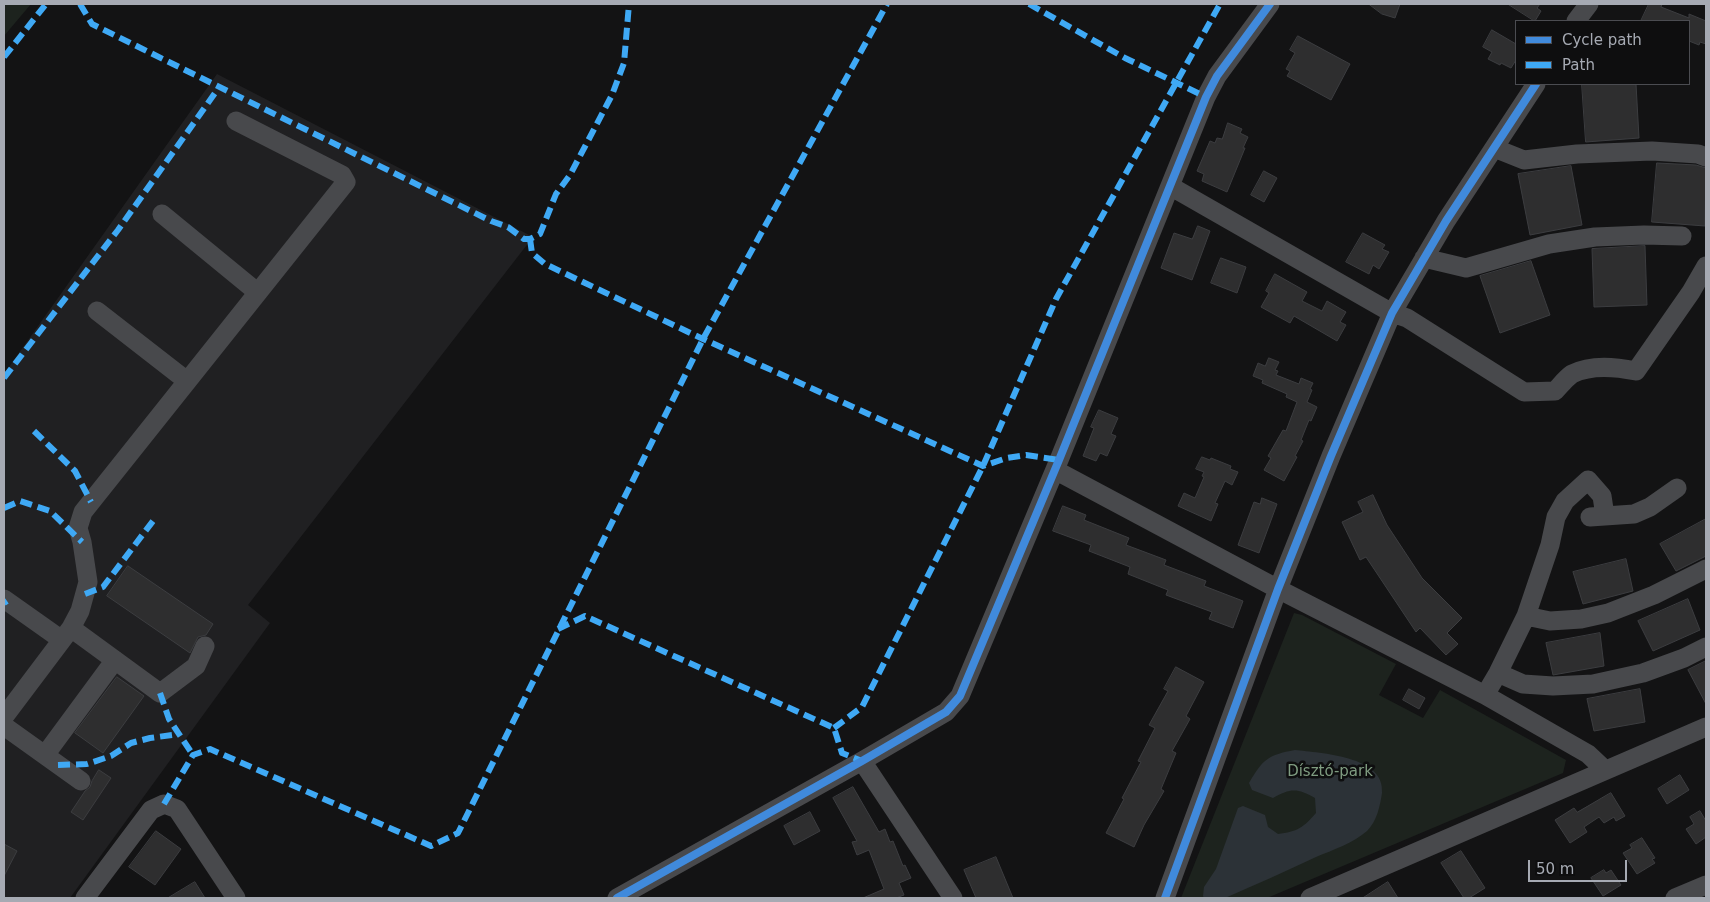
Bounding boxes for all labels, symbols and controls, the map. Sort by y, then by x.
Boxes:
legend [1515,20,1690,85]
text: Cycle path [1562,31,1642,49]
text: Path [1562,56,1595,74]
park label: Dísztó-park [1287,763,1373,781]
scale bar [1530,850,1629,882]
text: 50 m [1536,860,1574,878]

